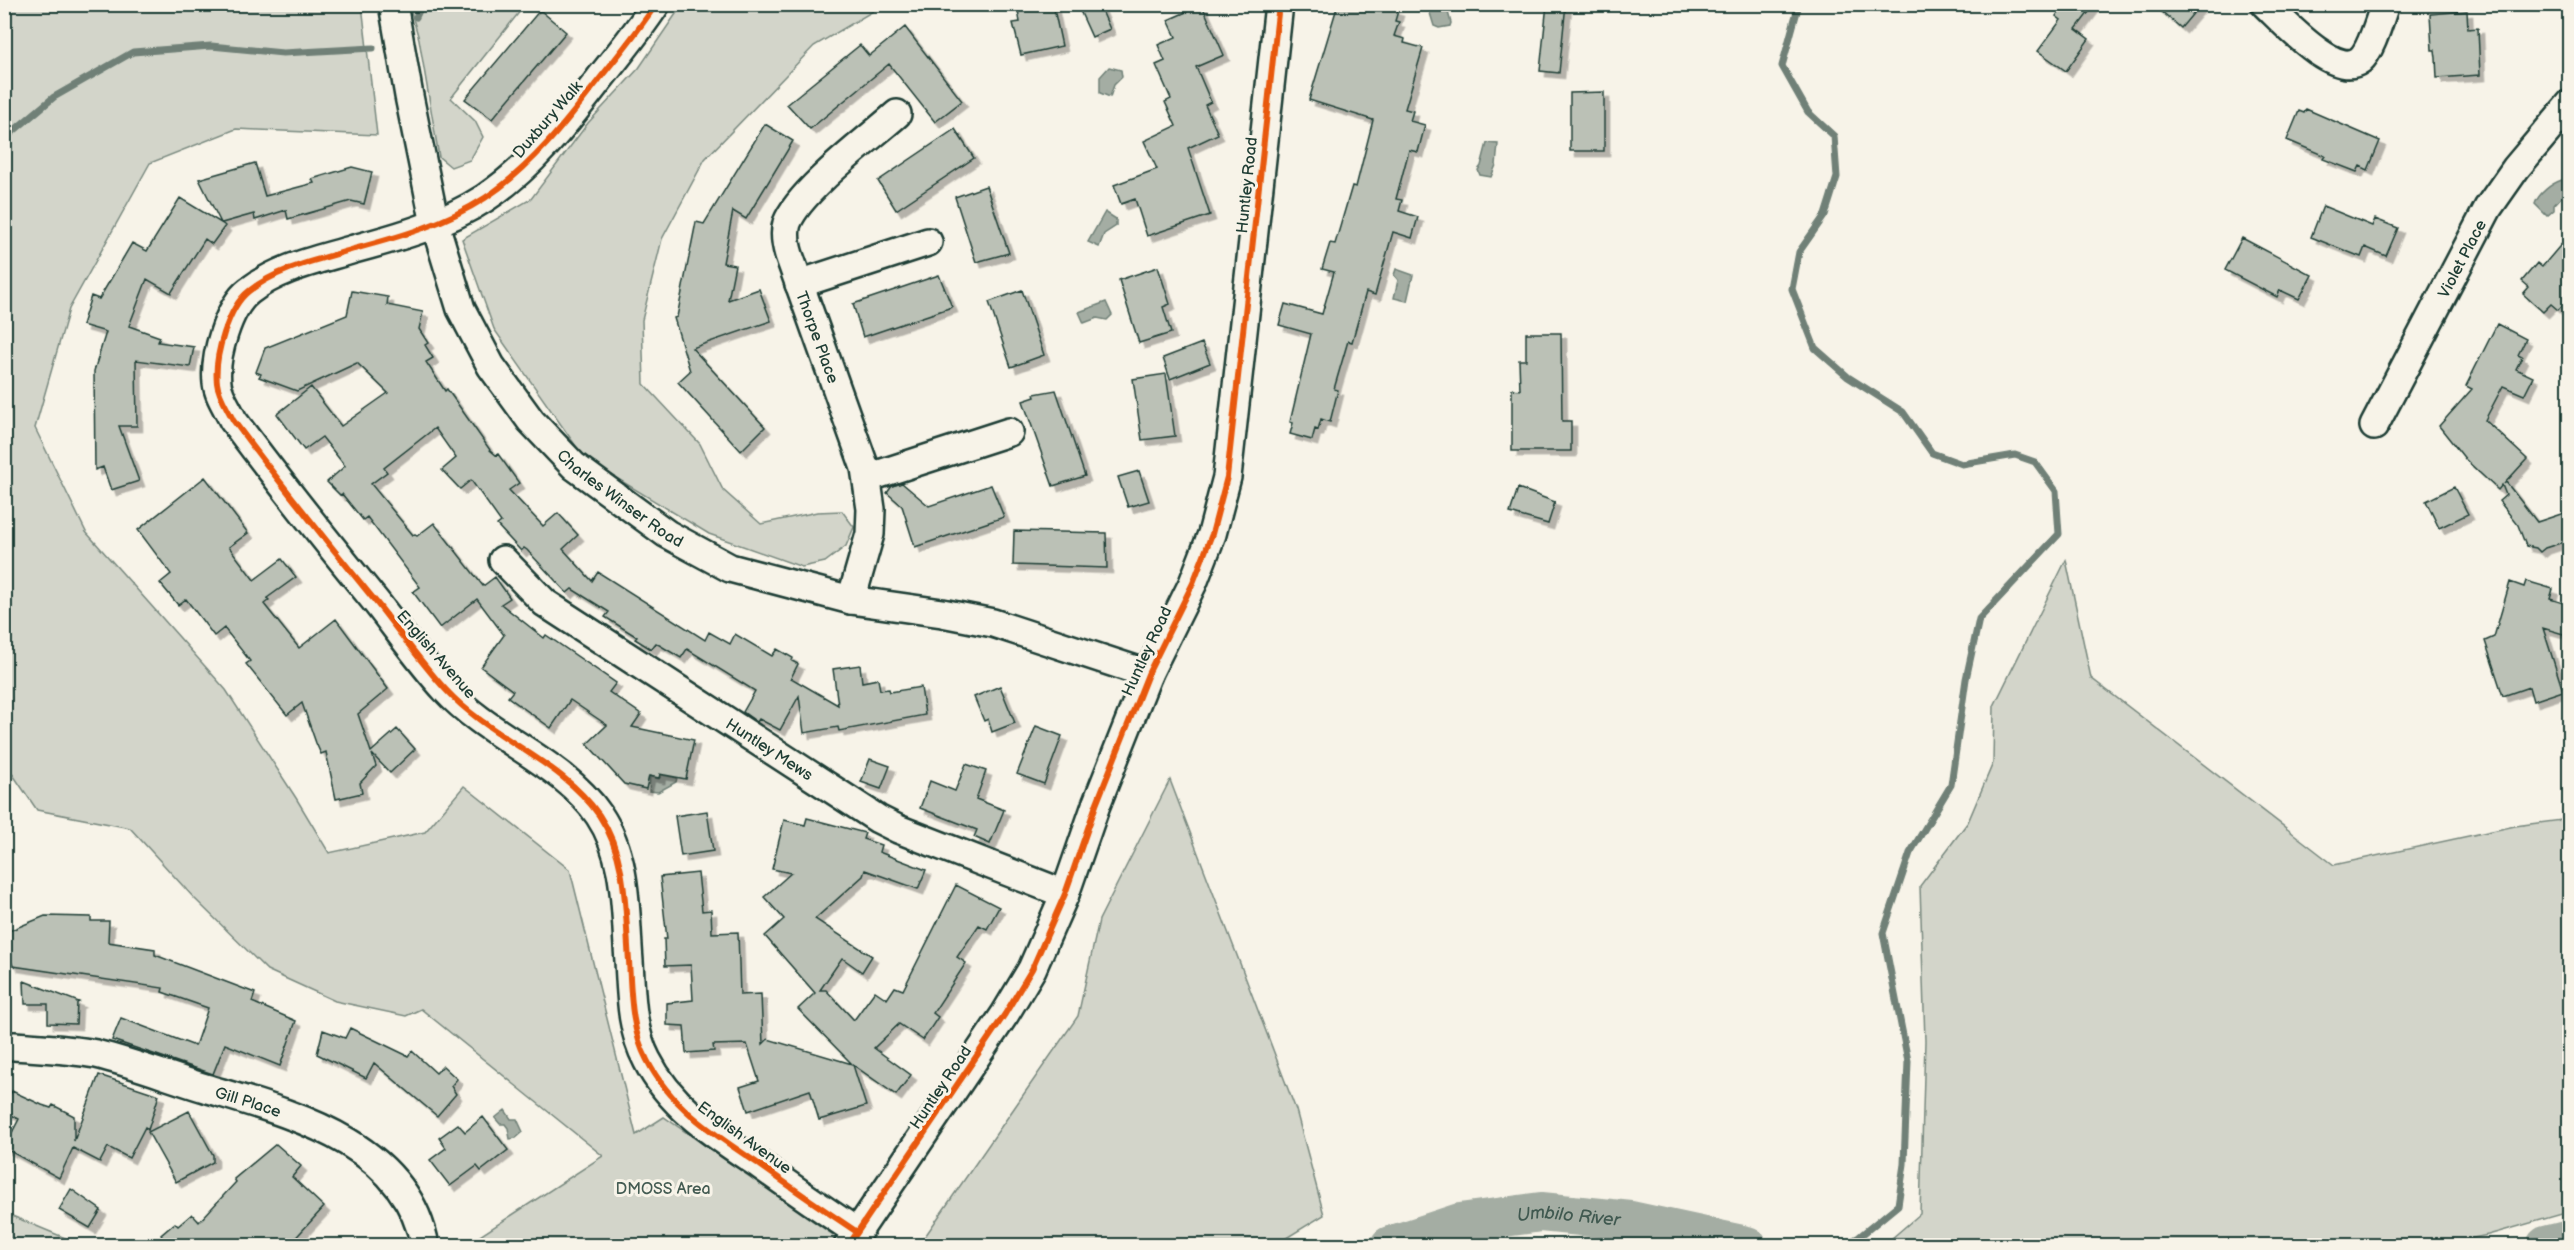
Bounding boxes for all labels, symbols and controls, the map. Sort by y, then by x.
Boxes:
street label: Duxbury Walk [509,77,587,163]
street label: Huntley Road [1233,136,1262,234]
street label: Violet Place [2435,216,2491,302]
street label: Thorpe Place [791,289,842,387]
street label: Charles Winser Road [552,446,686,552]
street label: Huntley Road [1118,604,1176,699]
street label: English Avenue [392,607,480,703]
street label: Huntley Mews [722,715,816,785]
street label: Huntley Road [906,1043,976,1133]
street label: Gill Place [213,1084,284,1122]
street label: English Avenue [694,1098,795,1179]
park label: DMOSS Area [615,1180,711,1199]
water label: Umbilo River [1516,1202,1622,1231]

